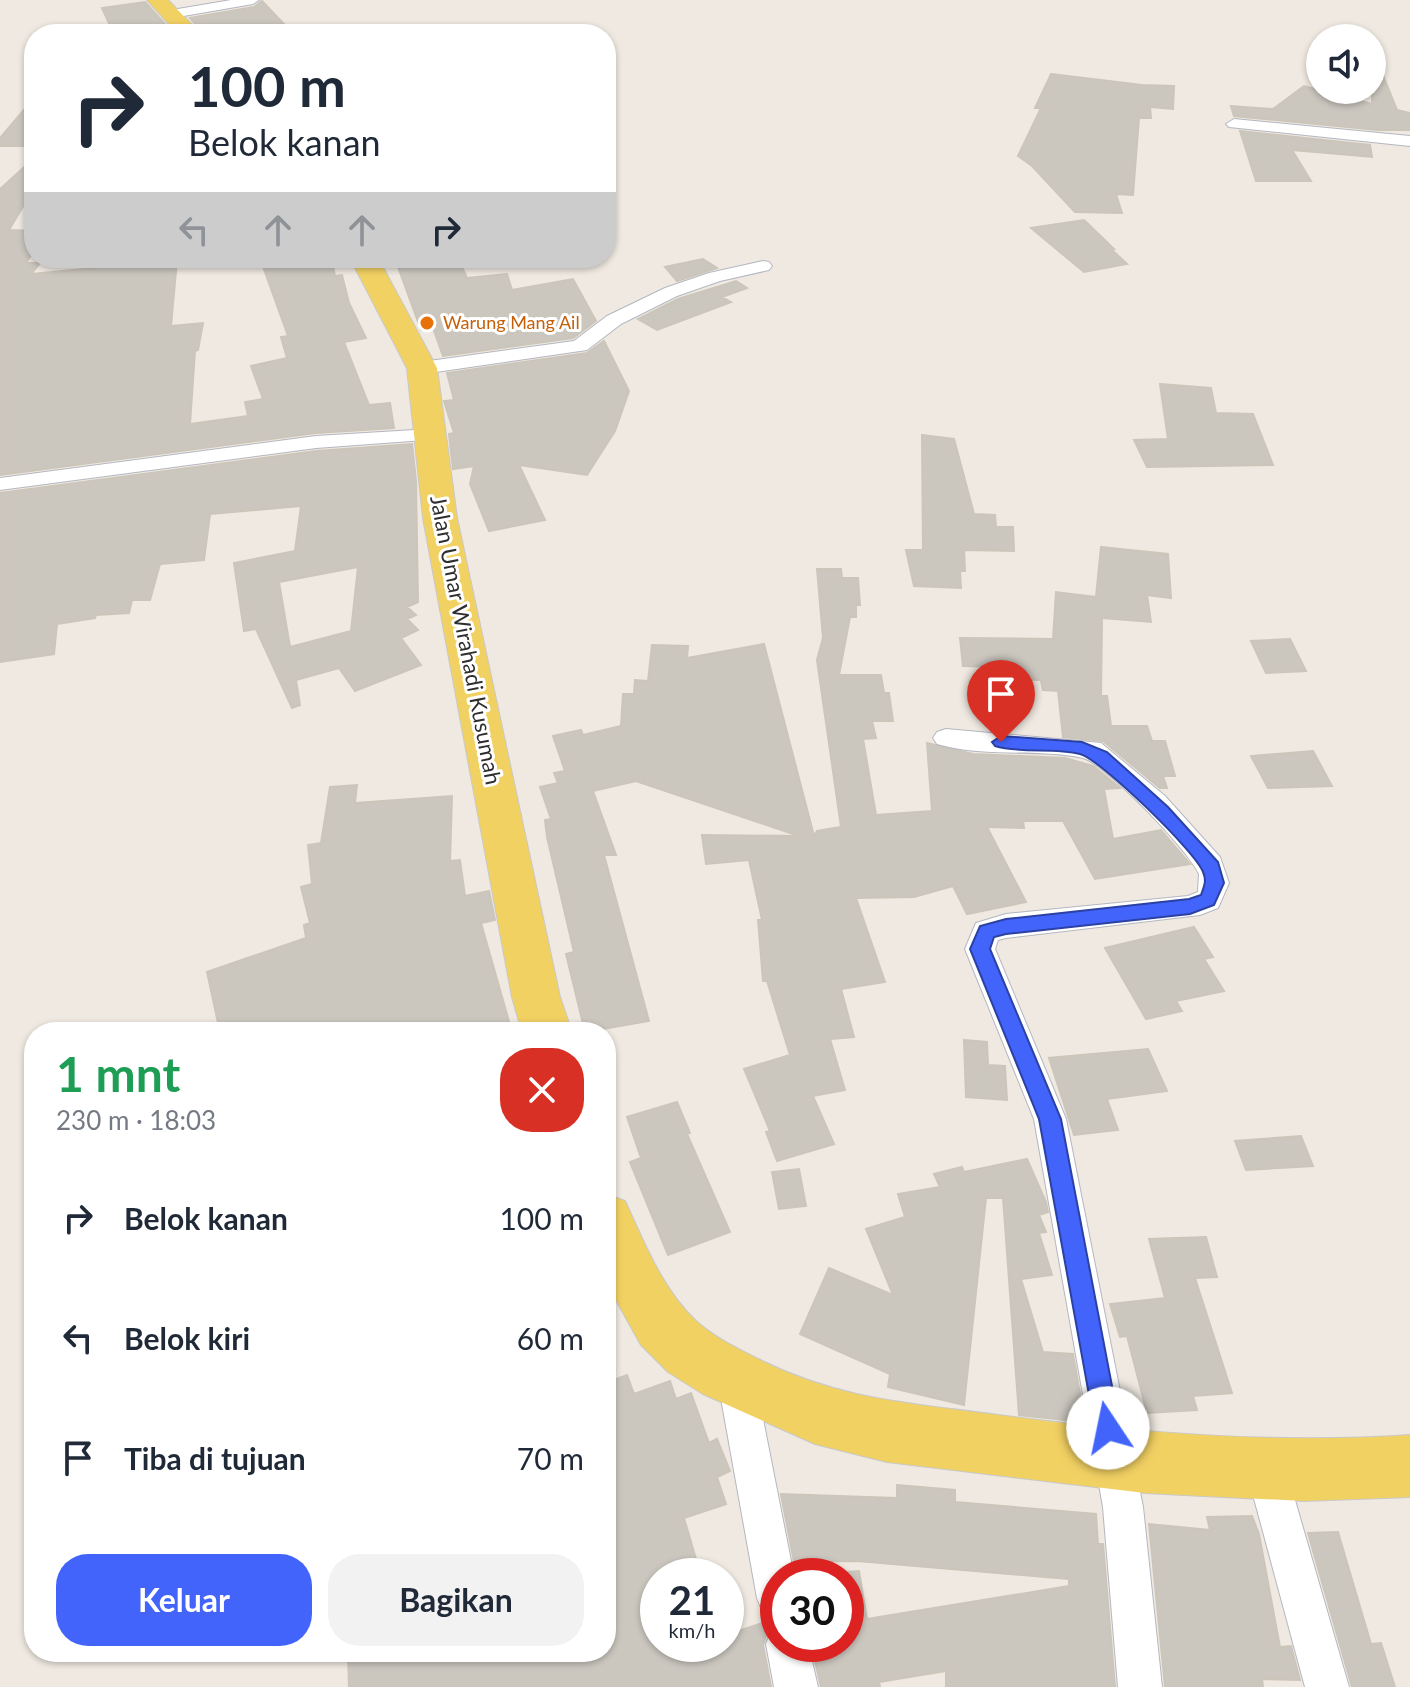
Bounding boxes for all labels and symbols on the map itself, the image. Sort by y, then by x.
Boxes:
place label: Warung Mang Ail [443,311,580,333]
marker: Warung Mang Ail [418,314,436,332]
street label: Jalan Umar Wirahadi Kusumah [425,493,508,787]
pin [967,660,1035,742]
position arrow [1066,1386,1150,1470]
speed limit sign: 30 [760,1558,864,1662]

